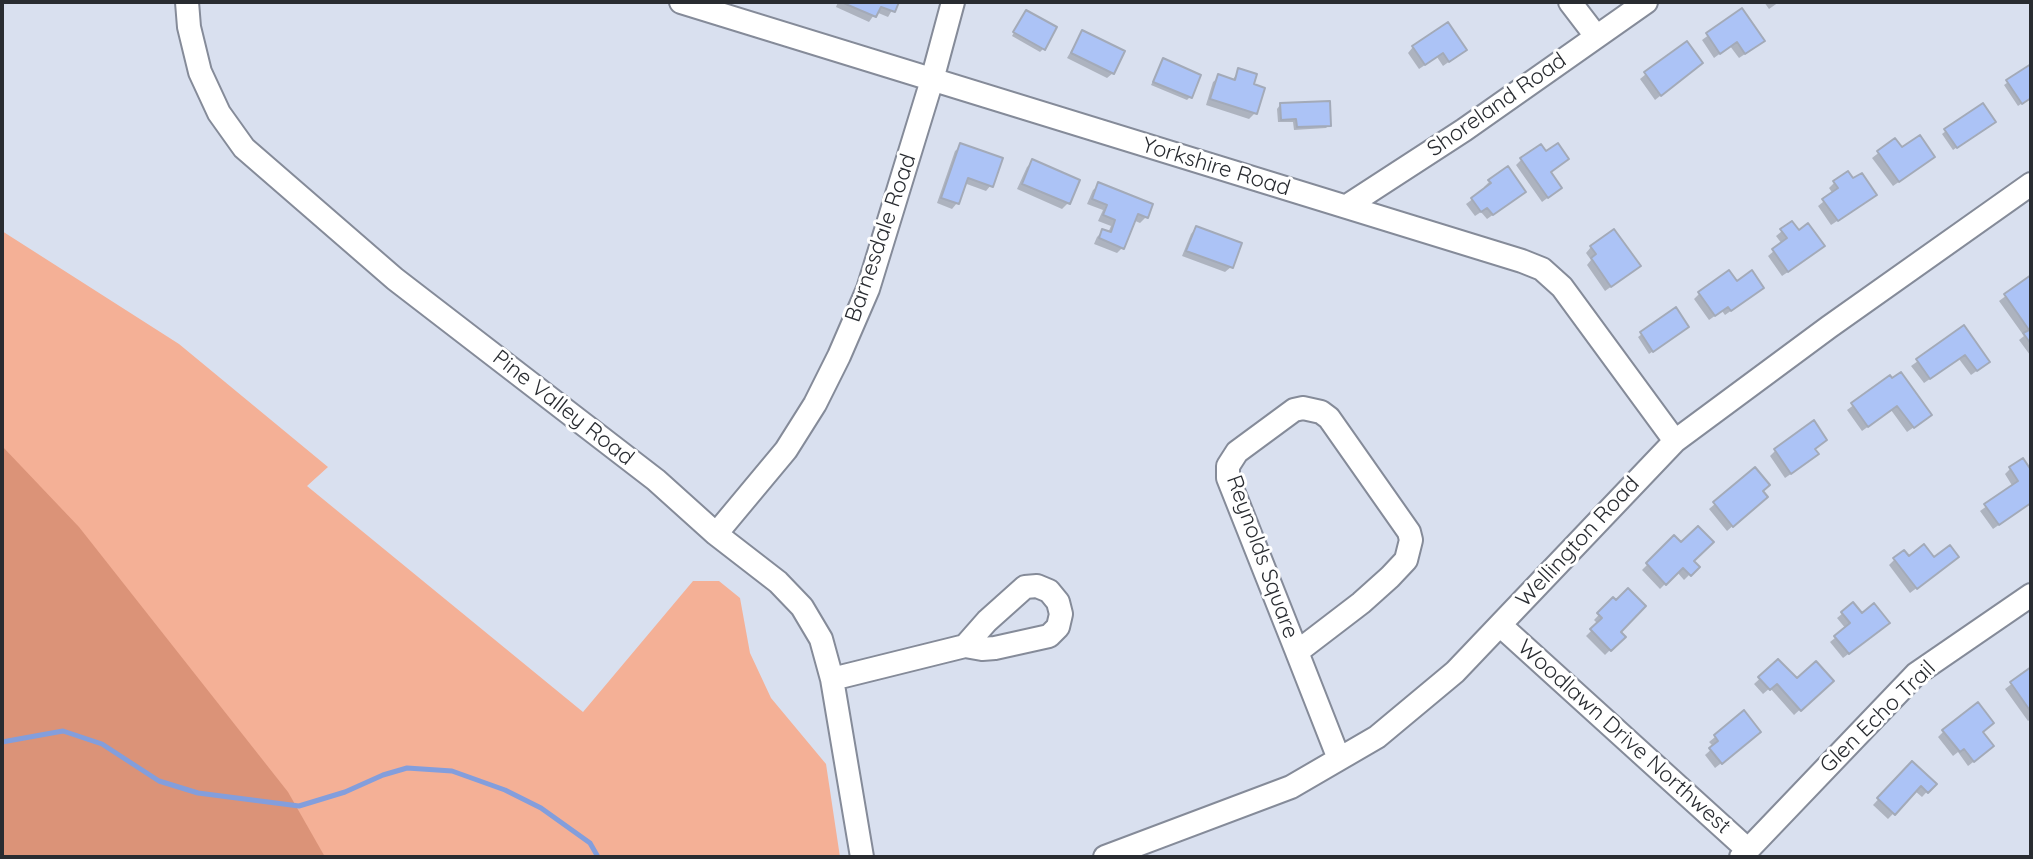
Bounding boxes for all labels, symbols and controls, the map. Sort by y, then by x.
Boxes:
street label: Shoreland Road [1422,47,1572,163]
street label: Yorkshire Road [1139,132,1293,202]
street label: Barnesdale Road [840,150,922,326]
street label: Pine Valley Road [487,345,639,471]
street label: Wellington Road [1511,471,1645,613]
street label: Reynolds Square [1220,472,1304,642]
street label: Woodlawn Drive Northwest [1512,634,1736,840]
street label: Glen Echo Trail [1815,655,1941,779]

